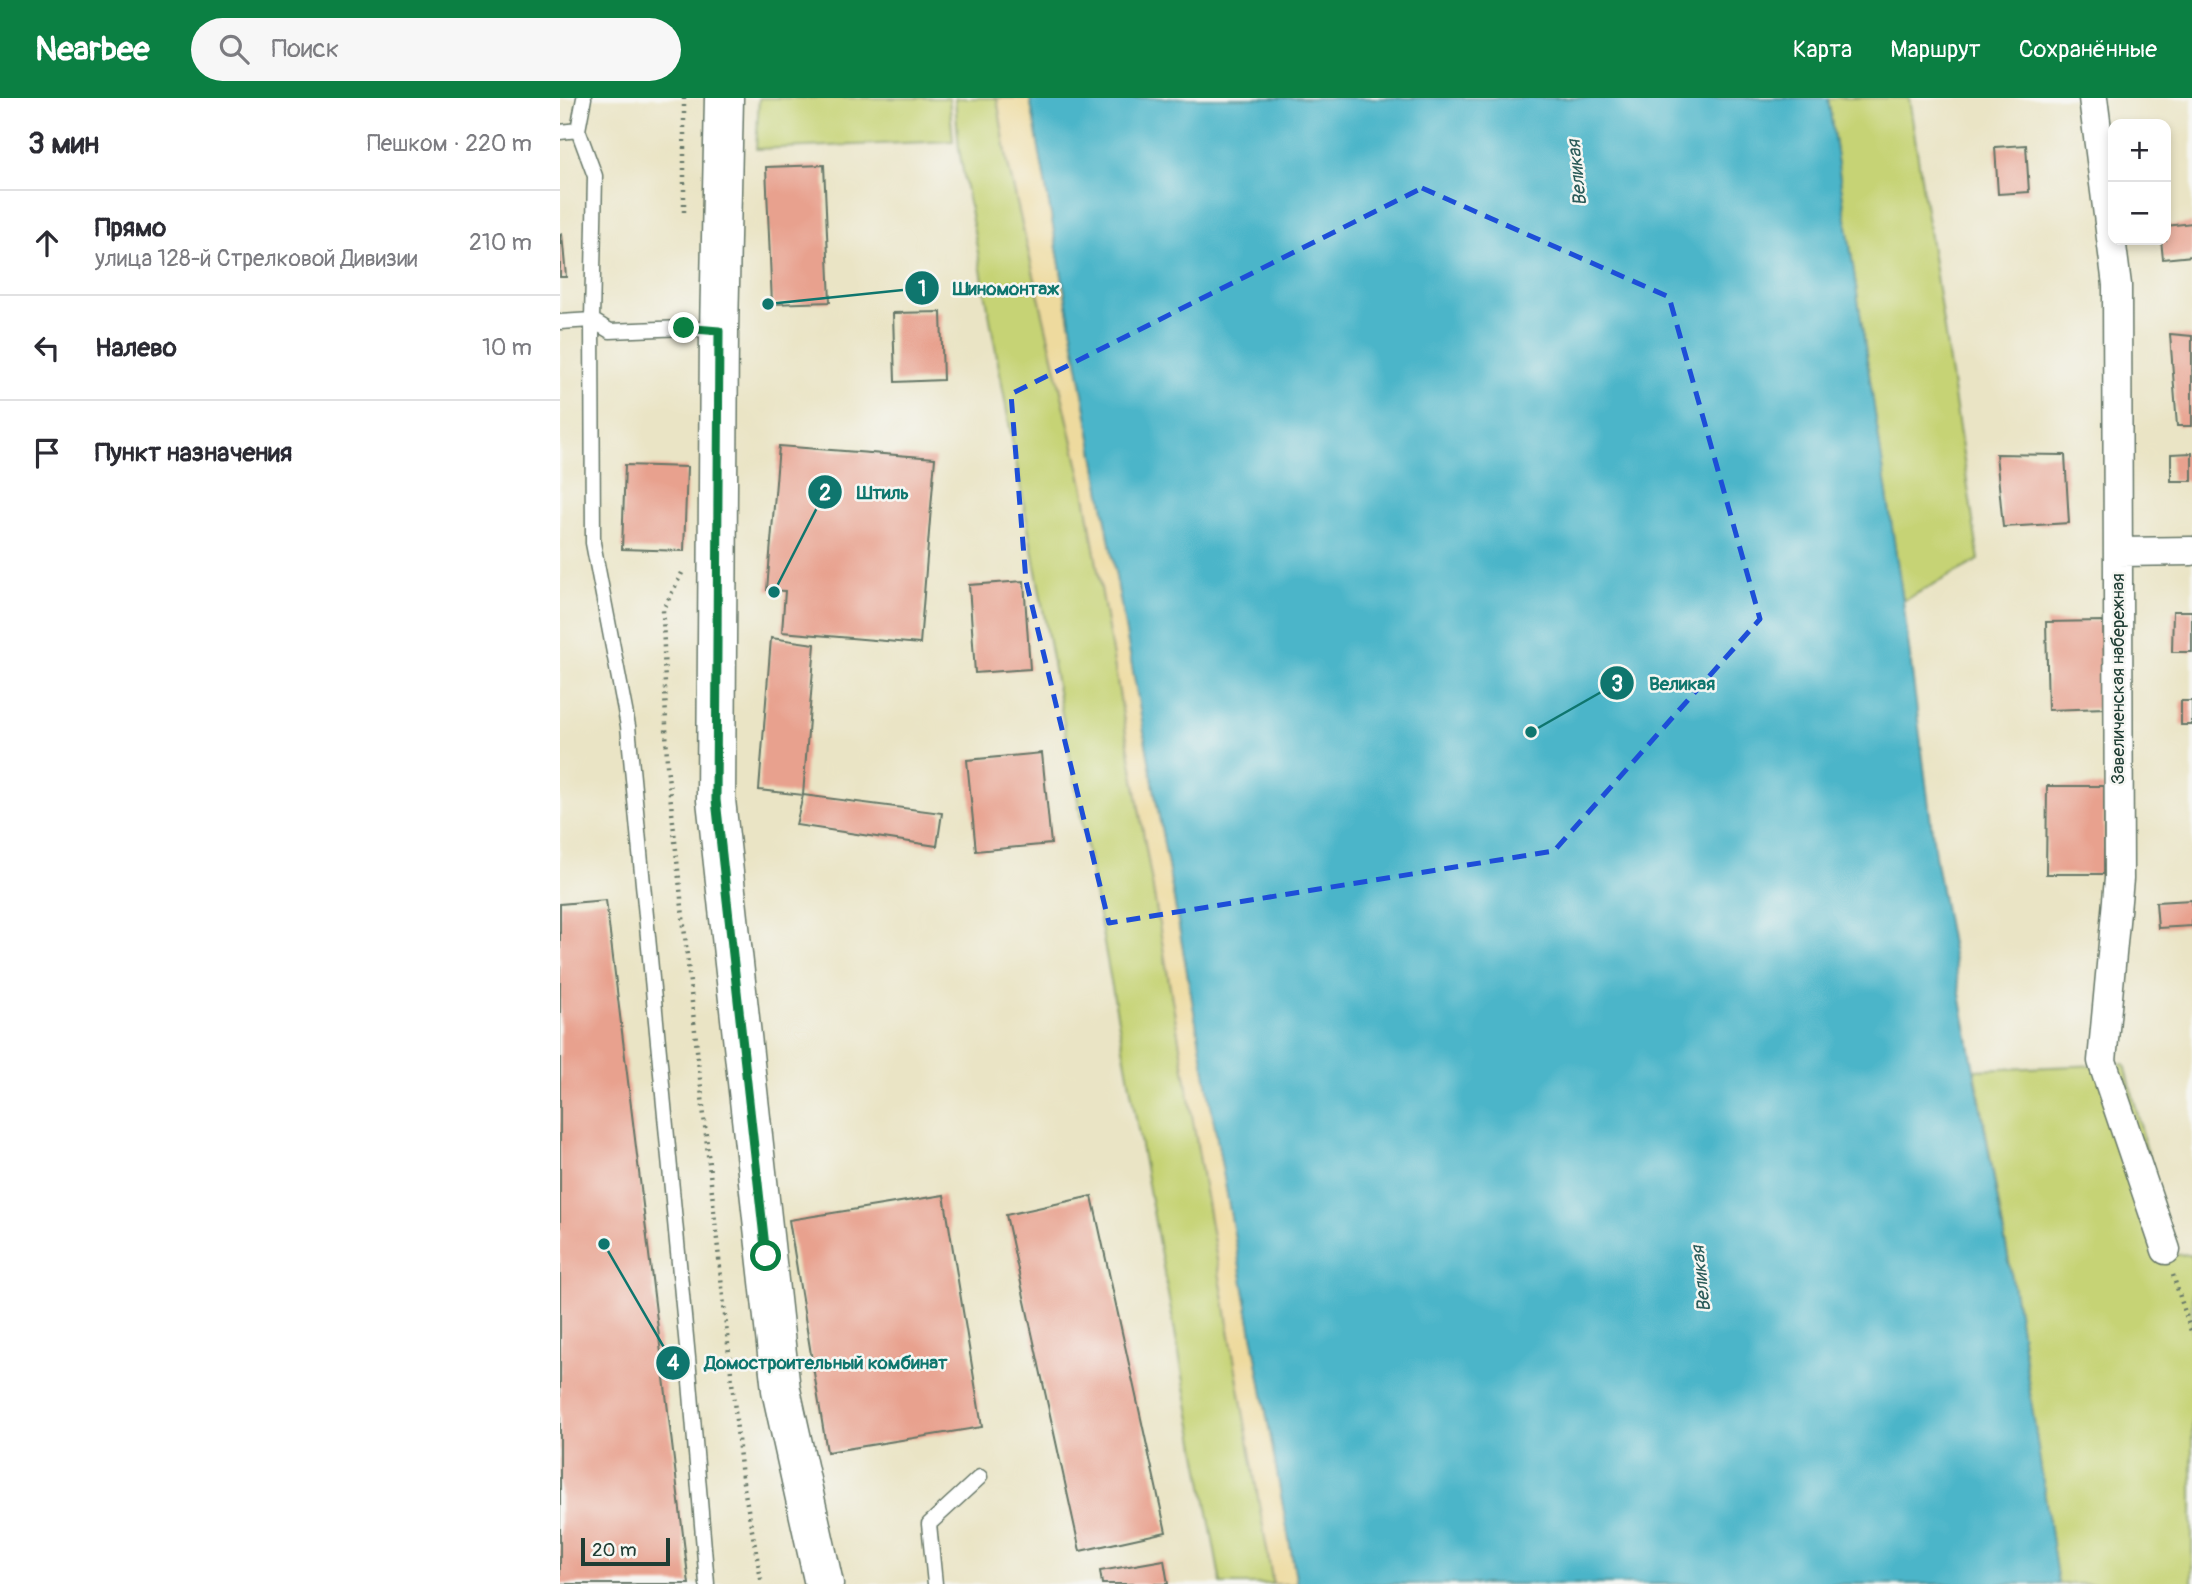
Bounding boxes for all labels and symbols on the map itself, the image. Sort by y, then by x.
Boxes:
water label: Великая [1561,137,1592,207]
callout: Шиномонтаж [904,268,1074,308]
text: 1 [918,276,926,303]
text: Шиномонтаж [952,277,1060,301]
route end [668,312,699,343]
callout: Штиль [808,472,923,512]
text: 2 [819,480,831,507]
text: Штиль [856,481,909,505]
street label: Завеличенская набережная [2107,573,2130,785]
callout: Великая [1600,663,1729,703]
text: 3 [1611,671,1623,698]
text: Великая [1649,672,1715,696]
route start [750,1240,781,1271]
water label: Великая [1685,1243,1716,1313]
callout: Домостроительный комбинат [655,1343,961,1383]
text: 4 [667,1350,680,1377]
text: Домостроительный комбинат [703,1351,948,1375]
scale bar [581,1535,670,1567]

